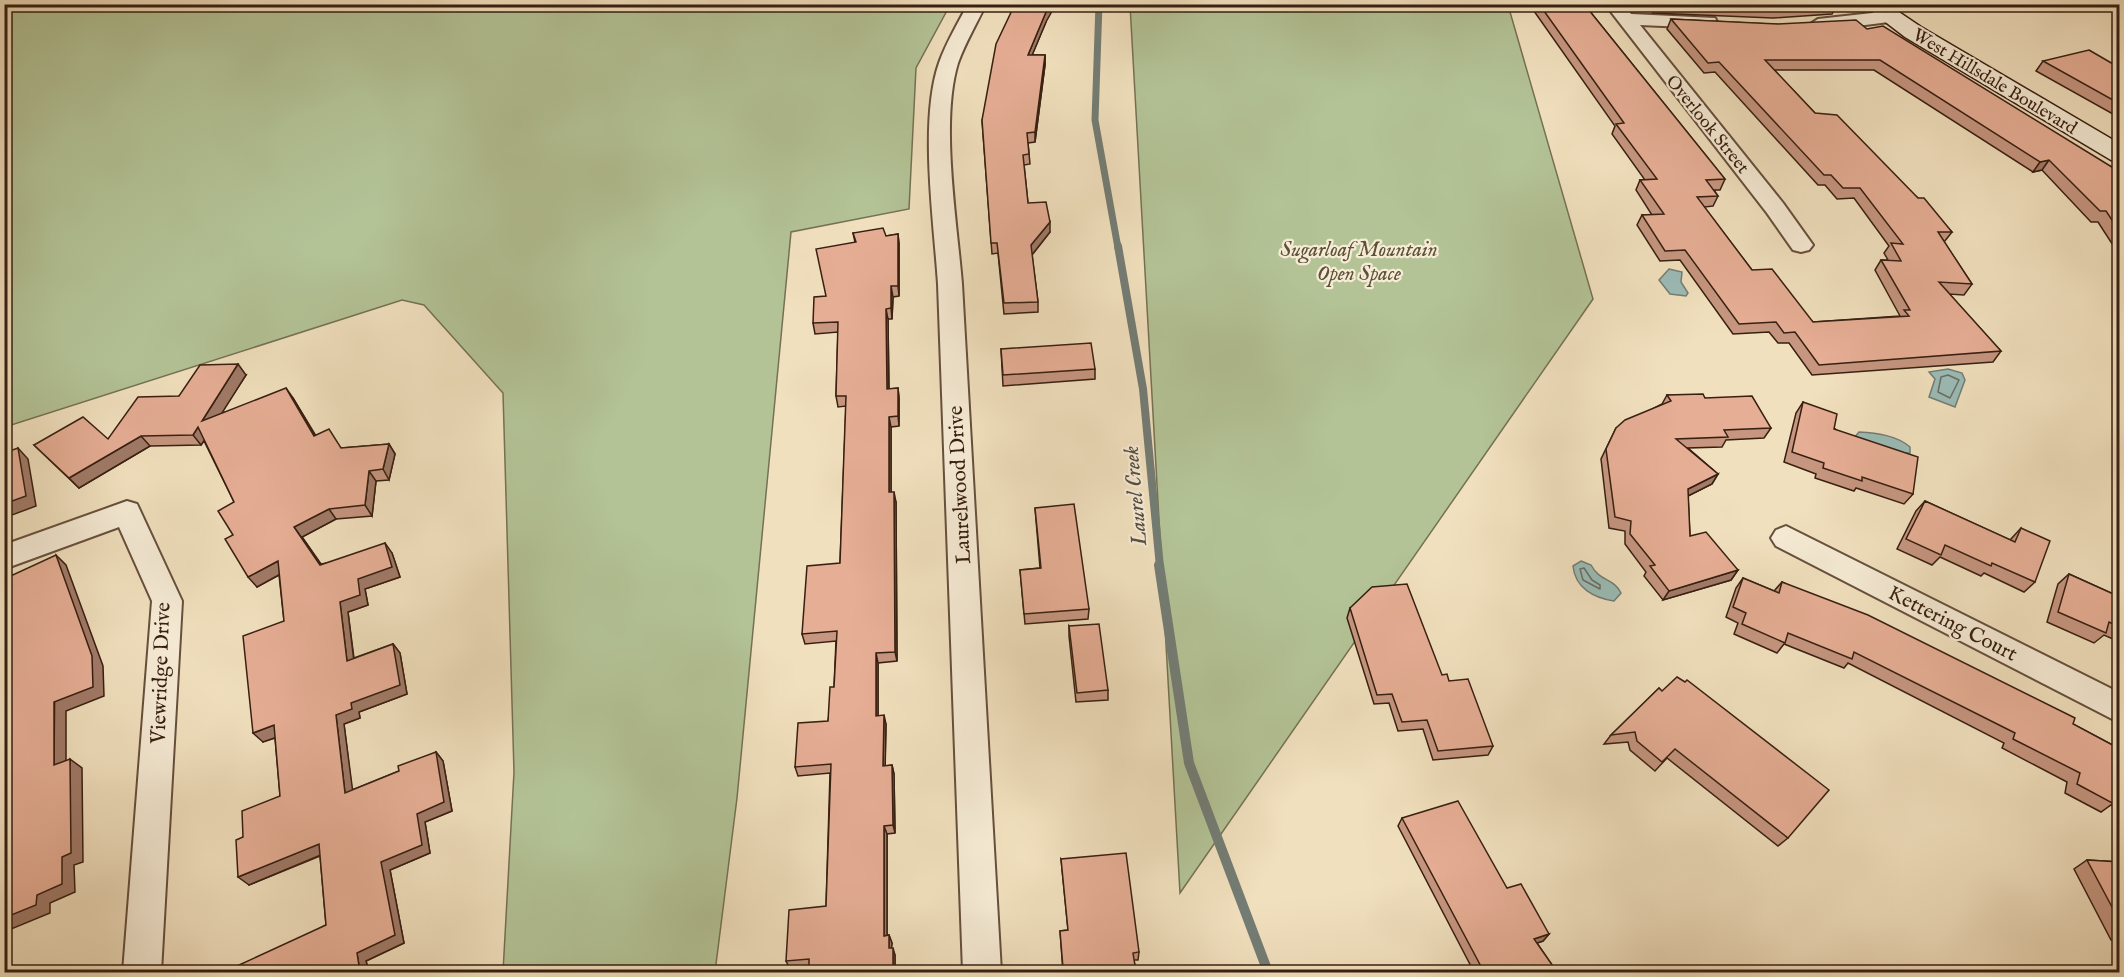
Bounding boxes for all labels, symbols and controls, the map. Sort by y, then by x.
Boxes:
street label: West Hillsdale Boulevard [1908,24,2081,141]
street label: Overlook Street [1660,71,1754,179]
park label: Sugarloaf Mountain Open Space [1280,237,1438,288]
street label: Laurelwood Drive [943,405,978,565]
water label: Laurel Creek [1118,444,1154,548]
street label: Kettering Court [1883,580,2021,668]
street label: Viewridge Drive [146,601,177,745]

